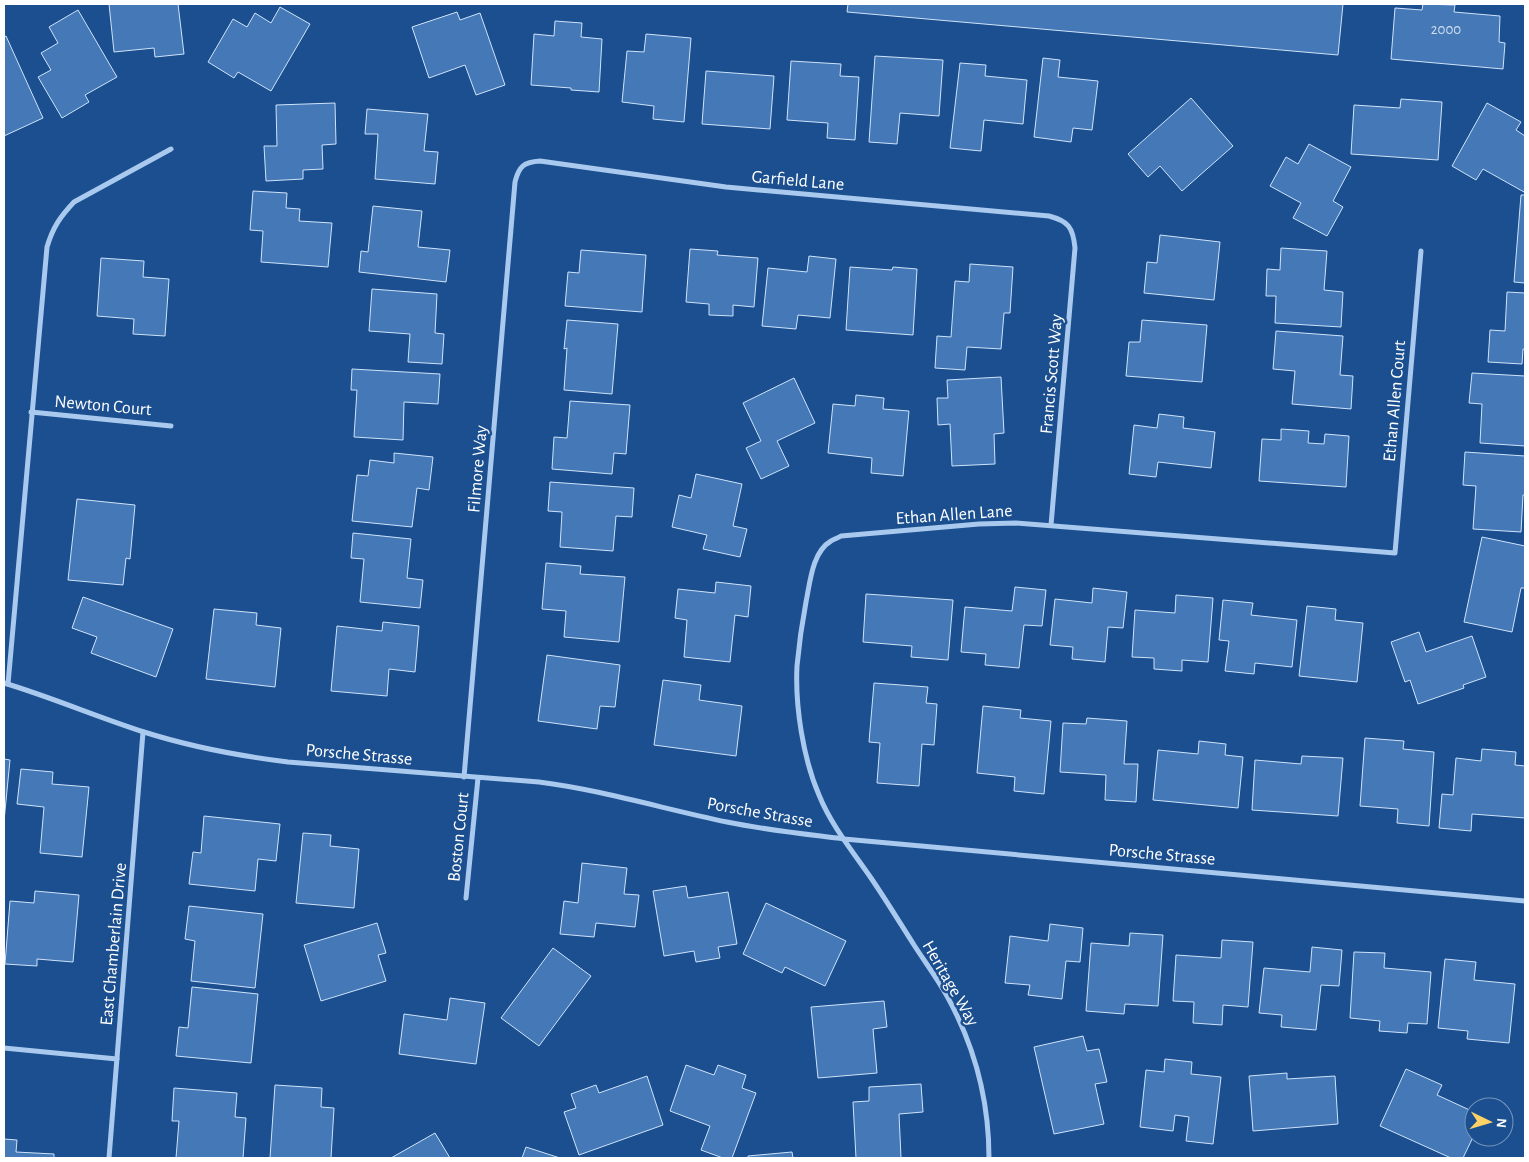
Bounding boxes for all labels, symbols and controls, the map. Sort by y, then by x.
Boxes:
house number: 2000 [1431,22,1461,37]
street label: Garfield Lane [751,168,845,194]
street label: Francis Scott Way [1038,313,1066,435]
street label: Ethan Allen Court [1381,339,1409,463]
street label: Newton Court [54,393,152,419]
street label: Filmore Way [465,424,491,514]
street label: Ethan Allen Lane [895,502,1013,528]
street label: Porsche Strasse [305,741,413,769]
street label: Boston Court [445,791,473,883]
street label: Porsche Strasse [706,795,814,831]
street label: Porsche Strasse [1108,841,1216,869]
street label: East Chamberlain Drive [98,862,130,1026]
street label: Heritage Way [918,938,982,1030]
north arrow [1464,1097,1514,1147]
text: N [1494,1118,1508,1129]

